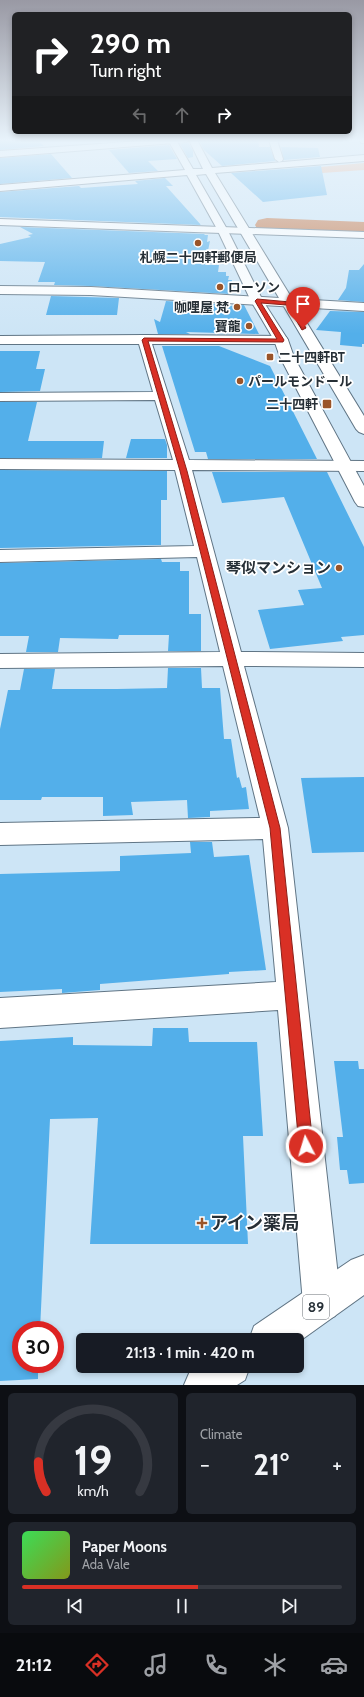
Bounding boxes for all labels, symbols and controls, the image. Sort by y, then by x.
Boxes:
text: 290 m [90,26,171,60]
icon: right [24,28,76,80]
text: Turn right [90,60,161,82]
icon: left [129,104,151,126]
icon: ahead [171,104,193,126]
icon: right [213,104,235,126]
marker: 札幌二十四軒郵便局 [193,238,203,248]
place label: 札幌二十四軒郵便局 [139,249,257,265]
place label: ローソン [228,279,280,295]
marker: ローソン [215,282,225,292]
pin [286,287,320,328]
icon: arrive [292,293,314,315]
place label: 咖哩屋 梵 [174,299,229,315]
marker: 咖哩屋 梵 [232,302,242,312]
place label: 寶龍 [215,318,241,334]
marker: 寶龍 [244,321,254,331]
place label: 二十四軒BT [278,349,345,365]
marker: 二十四軒BT [265,352,275,362]
place label: パールモンドール [248,373,352,389]
marker: パールモンドール [235,376,245,386]
place label: 二十四軒 [266,396,318,412]
marker: 二十四軒 [321,398,333,410]
place label: 琴似マンション [226,559,331,577]
marker: 琴似マンション [334,563,344,573]
position arrow [285,1125,327,1167]
place label: アイン薬局 [210,1212,299,1234]
marker: アイン薬局 [197,1218,207,1228]
road number: 89 [303,1295,329,1319]
speed limit sign: 30 [12,1321,64,1373]
text: 21:13 · 1 min · 420 m [126,1344,254,1362]
text: Climate [200,1426,242,1442]
text: 19 [74,1434,112,1484]
text: 21° [253,1446,289,1483]
text: − [200,1451,210,1478]
text: + [332,1451,342,1478]
text: km/h [77,1481,109,1499]
text: Paper Moons [82,1538,167,1556]
text: Ada Vale [82,1556,130,1572]
icon: previous [64,1595,86,1617]
icon: pause [171,1595,193,1617]
icon: next [278,1595,300,1617]
icon: directions [83,1651,111,1679]
icon: music [142,1651,170,1679]
icon: phone [202,1651,230,1679]
icon: climate [261,1651,289,1679]
icon: car [320,1651,348,1679]
text: 21:12 [16,1654,52,1676]

